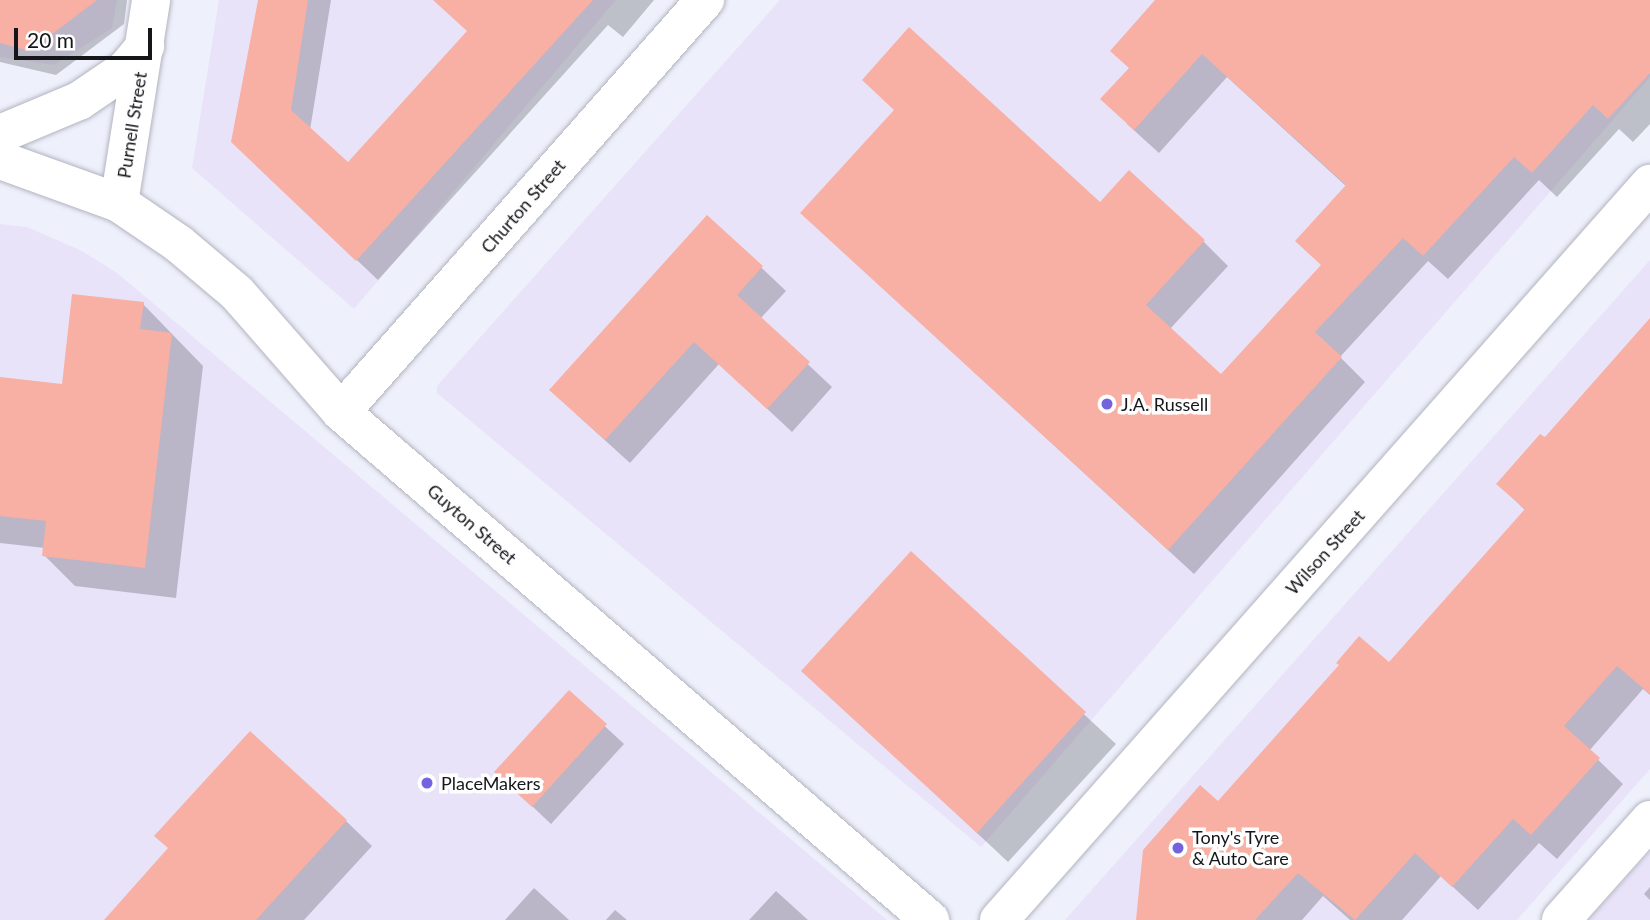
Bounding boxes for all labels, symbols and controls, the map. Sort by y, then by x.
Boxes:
scale bar [18,14,156,58]
text: 20 m [27,27,74,52]
street label: Purnell Street [113,70,151,180]
street label: Churton Street [476,155,570,257]
place label: J.A. Russell [1121,393,1208,415]
marker: J.A. Russell [1099,396,1115,412]
street label: Guyton Street [423,479,521,569]
street label: Wilson Street [1281,505,1369,599]
place label: PlaceMakers [441,772,540,794]
marker: PlaceMakers [419,775,435,791]
place label: Tony's Tyre & Auto Care [1192,827,1289,870]
marker: Tony's Tyre & Auto Care [1170,840,1186,856]

